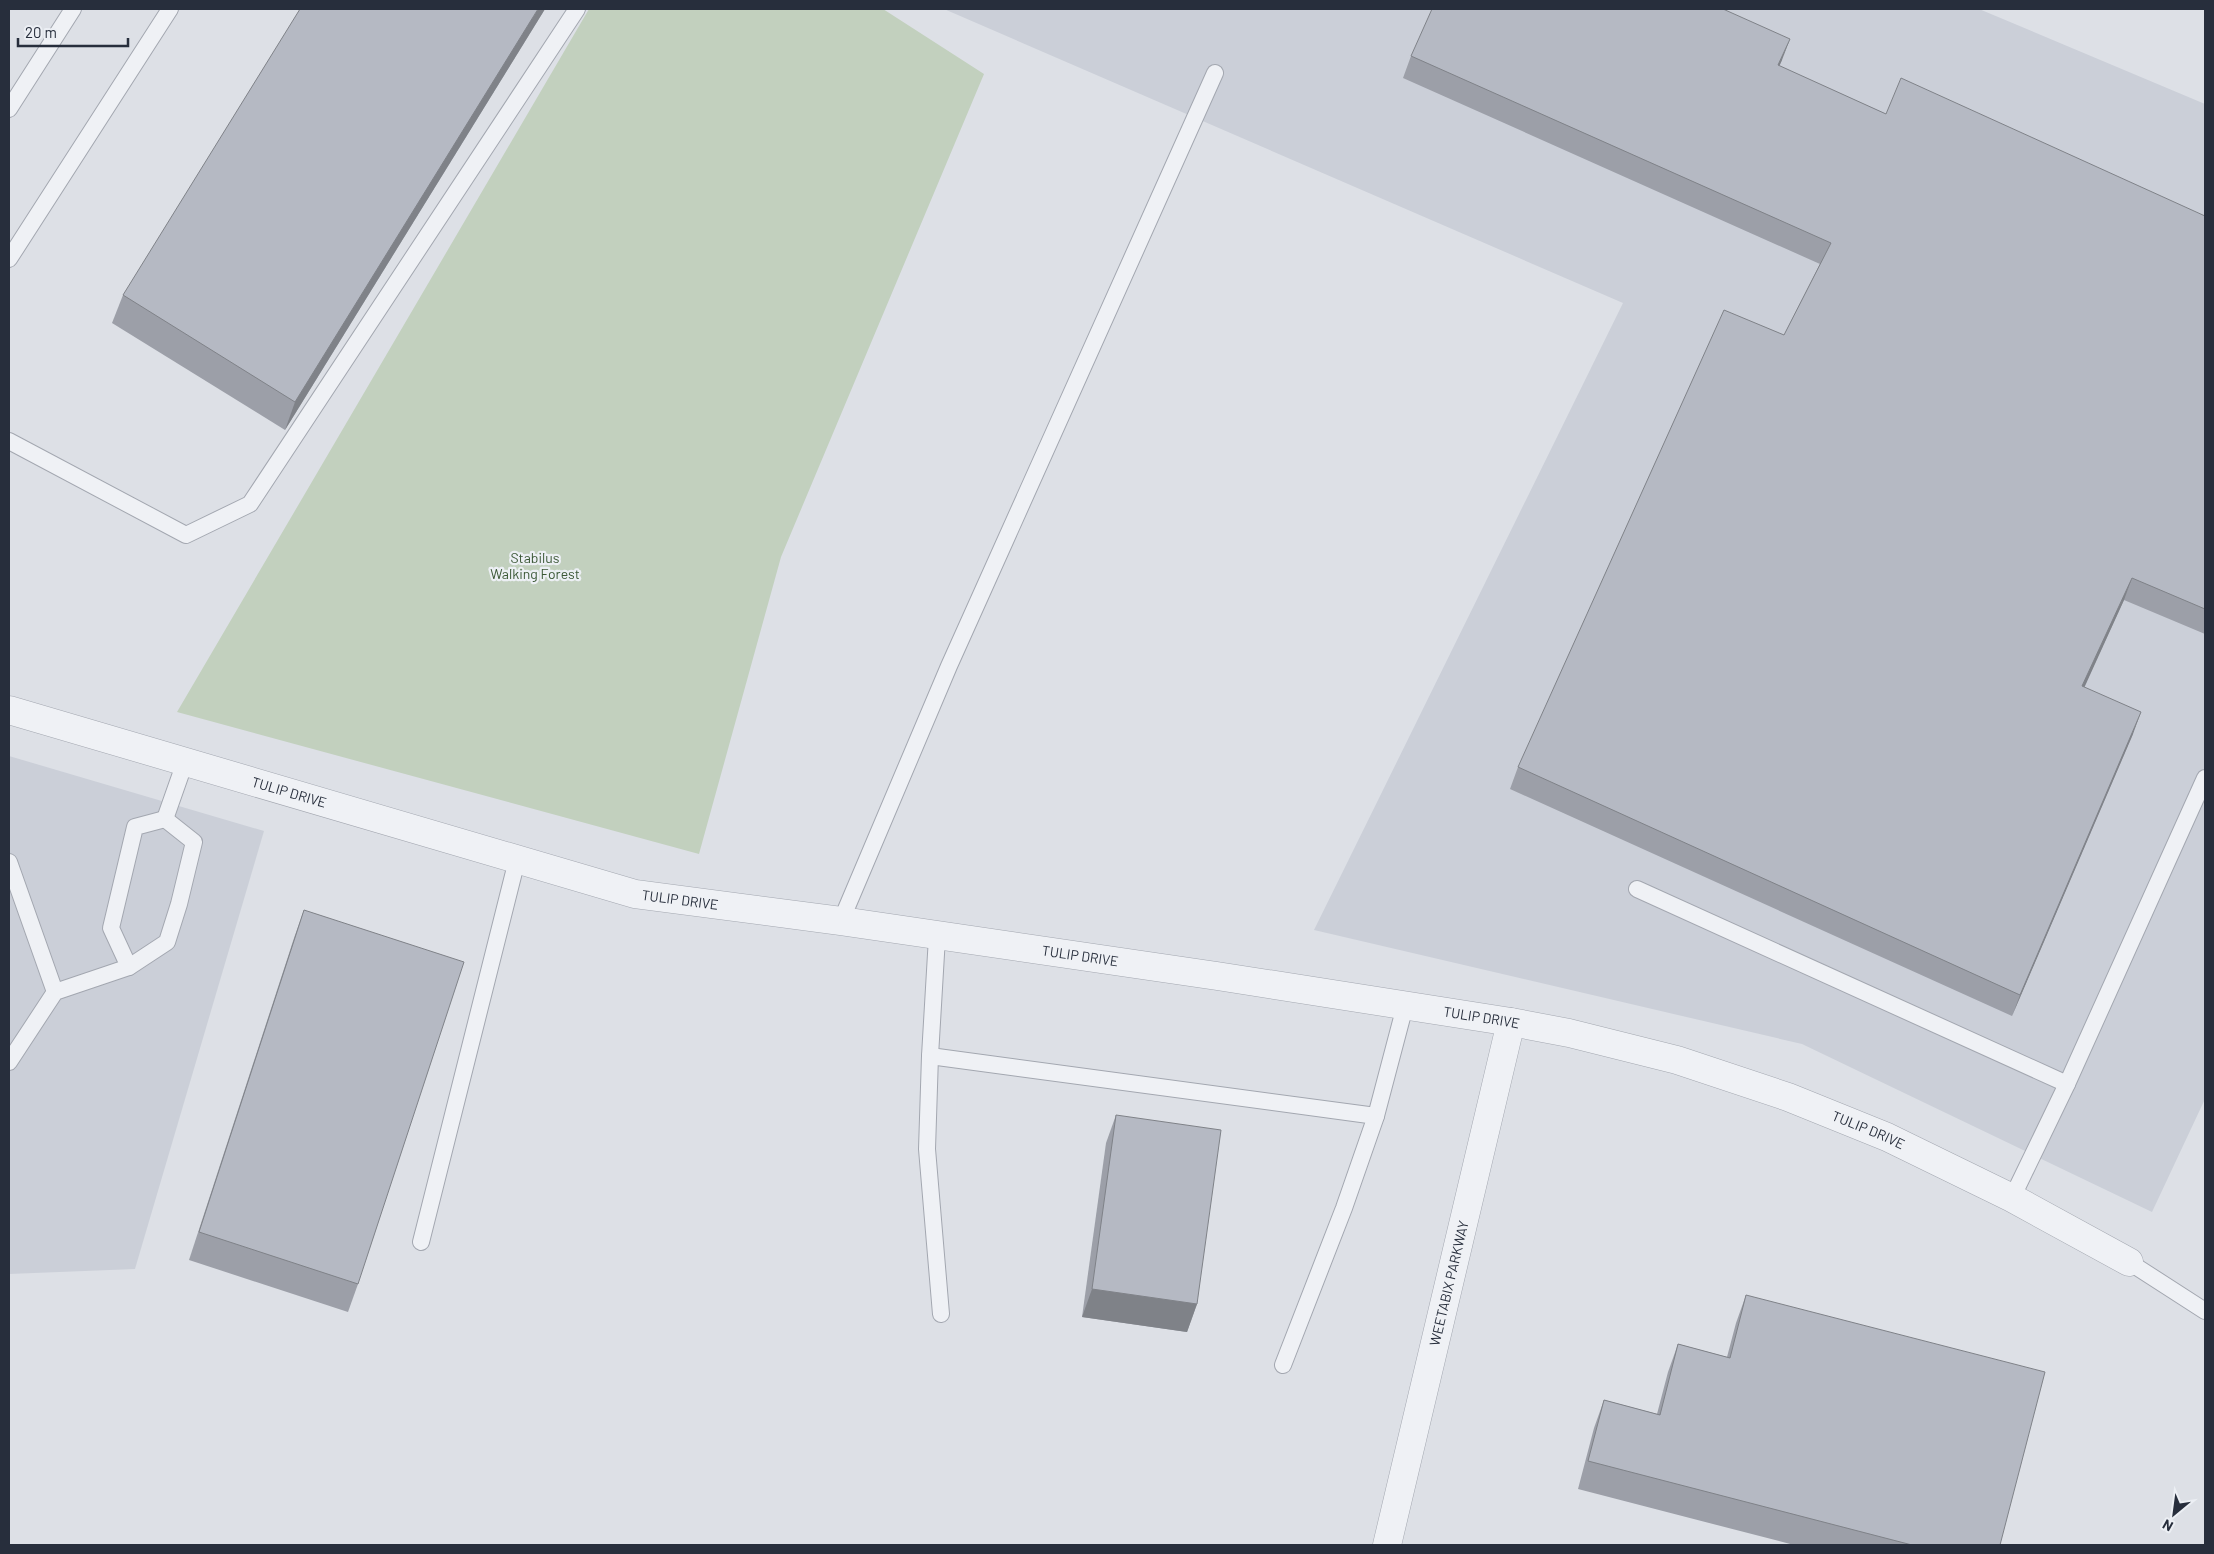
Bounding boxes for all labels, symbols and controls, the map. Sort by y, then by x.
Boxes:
scale bar [18,15,128,47]
text: 20 m [25,23,57,41]
park label: Stabilus Walking Forest [490,549,580,582]
street label: TULIP DRIVE [250,773,329,811]
street label: TULIP DRIVE [641,886,720,913]
street label: TULIP DRIVE [1041,942,1120,969]
street label: TULIP DRIVE [1442,1003,1521,1031]
street label: TULIP DRIVE [1830,1107,1908,1152]
street label: WEETABIX PARKWAY [1425,1219,1472,1348]
north arrow [2149,1489,2199,1539]
text: N [2159,1516,2176,1535]

